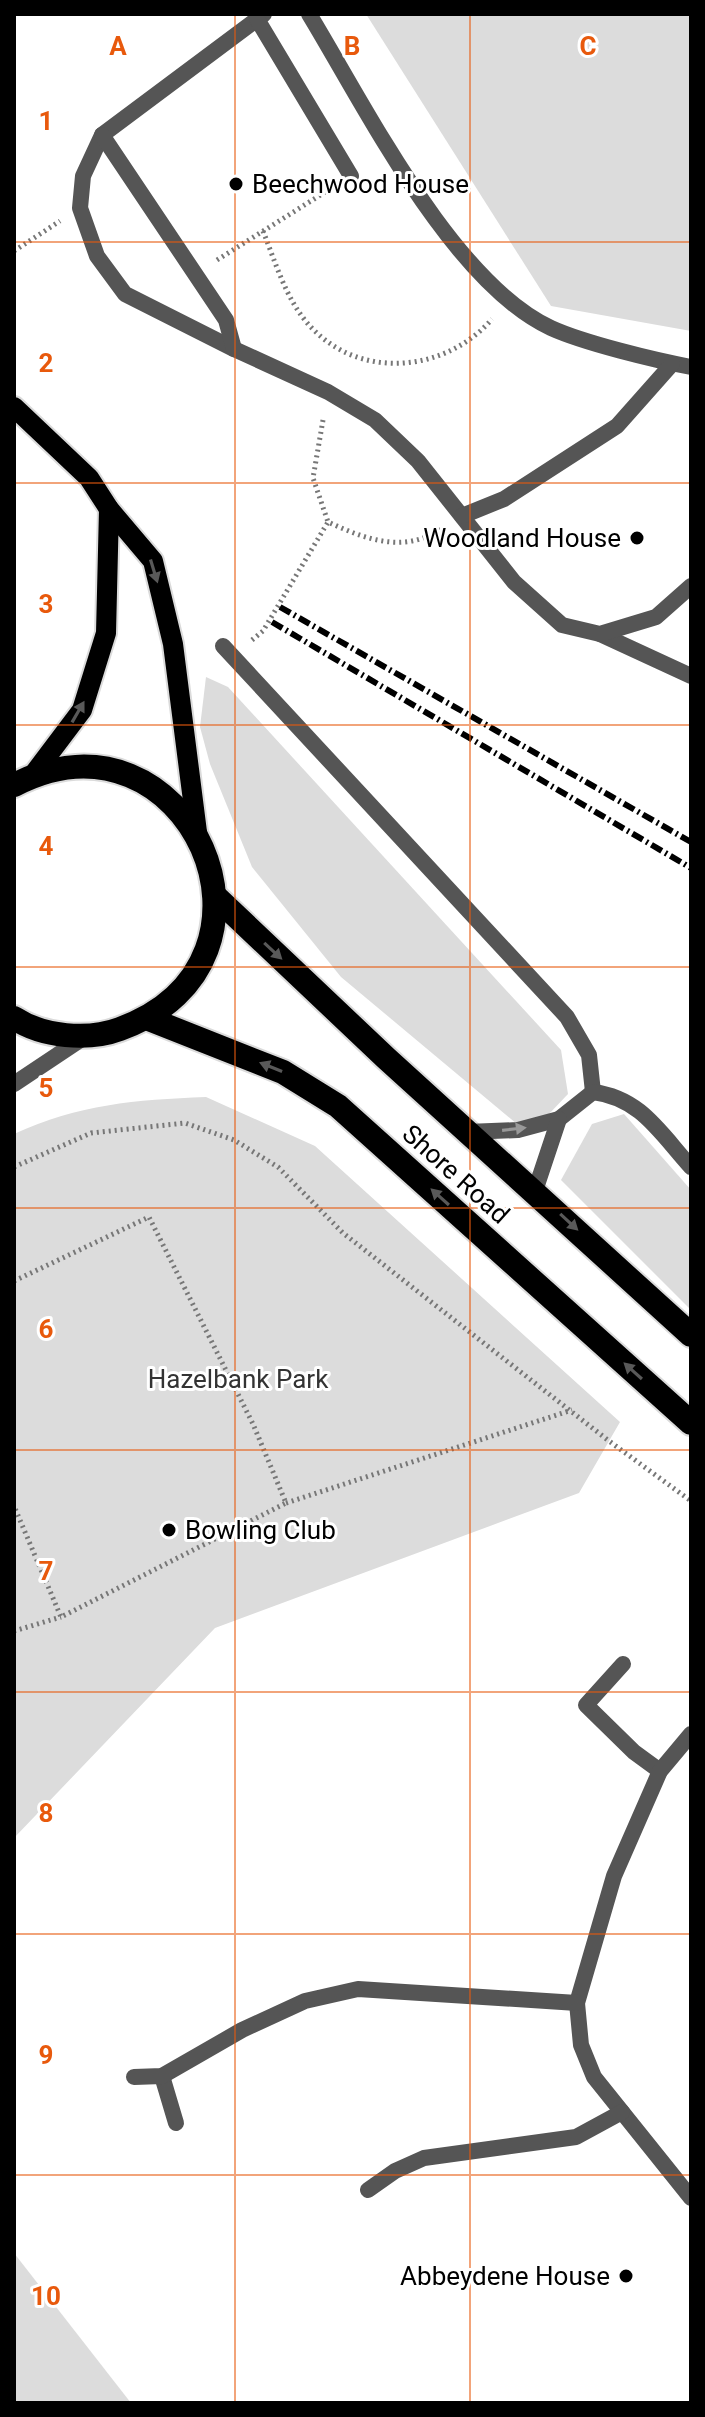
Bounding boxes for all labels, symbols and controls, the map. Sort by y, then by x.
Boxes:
text: A [109,31,127,61]
text: B [344,31,360,61]
text: C [579,31,597,61]
text: 1 [39,106,53,136]
place label: Beechwood House [252,169,469,199]
marker: Beechwood House [227,175,245,193]
text: 2 [39,348,53,378]
place label: Woodland House [423,523,621,553]
marker: Woodland House [628,529,646,547]
one-way arrow [148,559,161,583]
text: 3 [39,589,53,619]
one-way arrow [71,701,85,723]
text: 4 [39,831,54,861]
one-way arrow [263,942,282,960]
one-way arrow [259,1060,283,1073]
text: 5 [39,1073,53,1103]
street label: Shore Road [397,1118,515,1230]
one-way arrow [501,1122,526,1135]
one-way arrow [430,1189,450,1206]
one-way arrow [559,1213,578,1231]
text: 6 [39,1314,54,1344]
one-way arrow [623,1362,643,1380]
park label: Hazelbank Park [148,1364,329,1394]
place label: Bowling Club [185,1515,336,1545]
marker: Bowling Club [160,1521,178,1539]
text: 7 [39,1556,53,1586]
text: 8 [39,1798,53,1828]
text: 9 [39,2040,53,2070]
place label: Abbeydene House [400,2261,610,2291]
marker: Abbeydene House [617,2267,635,2285]
text: 10 [31,2281,61,2311]

